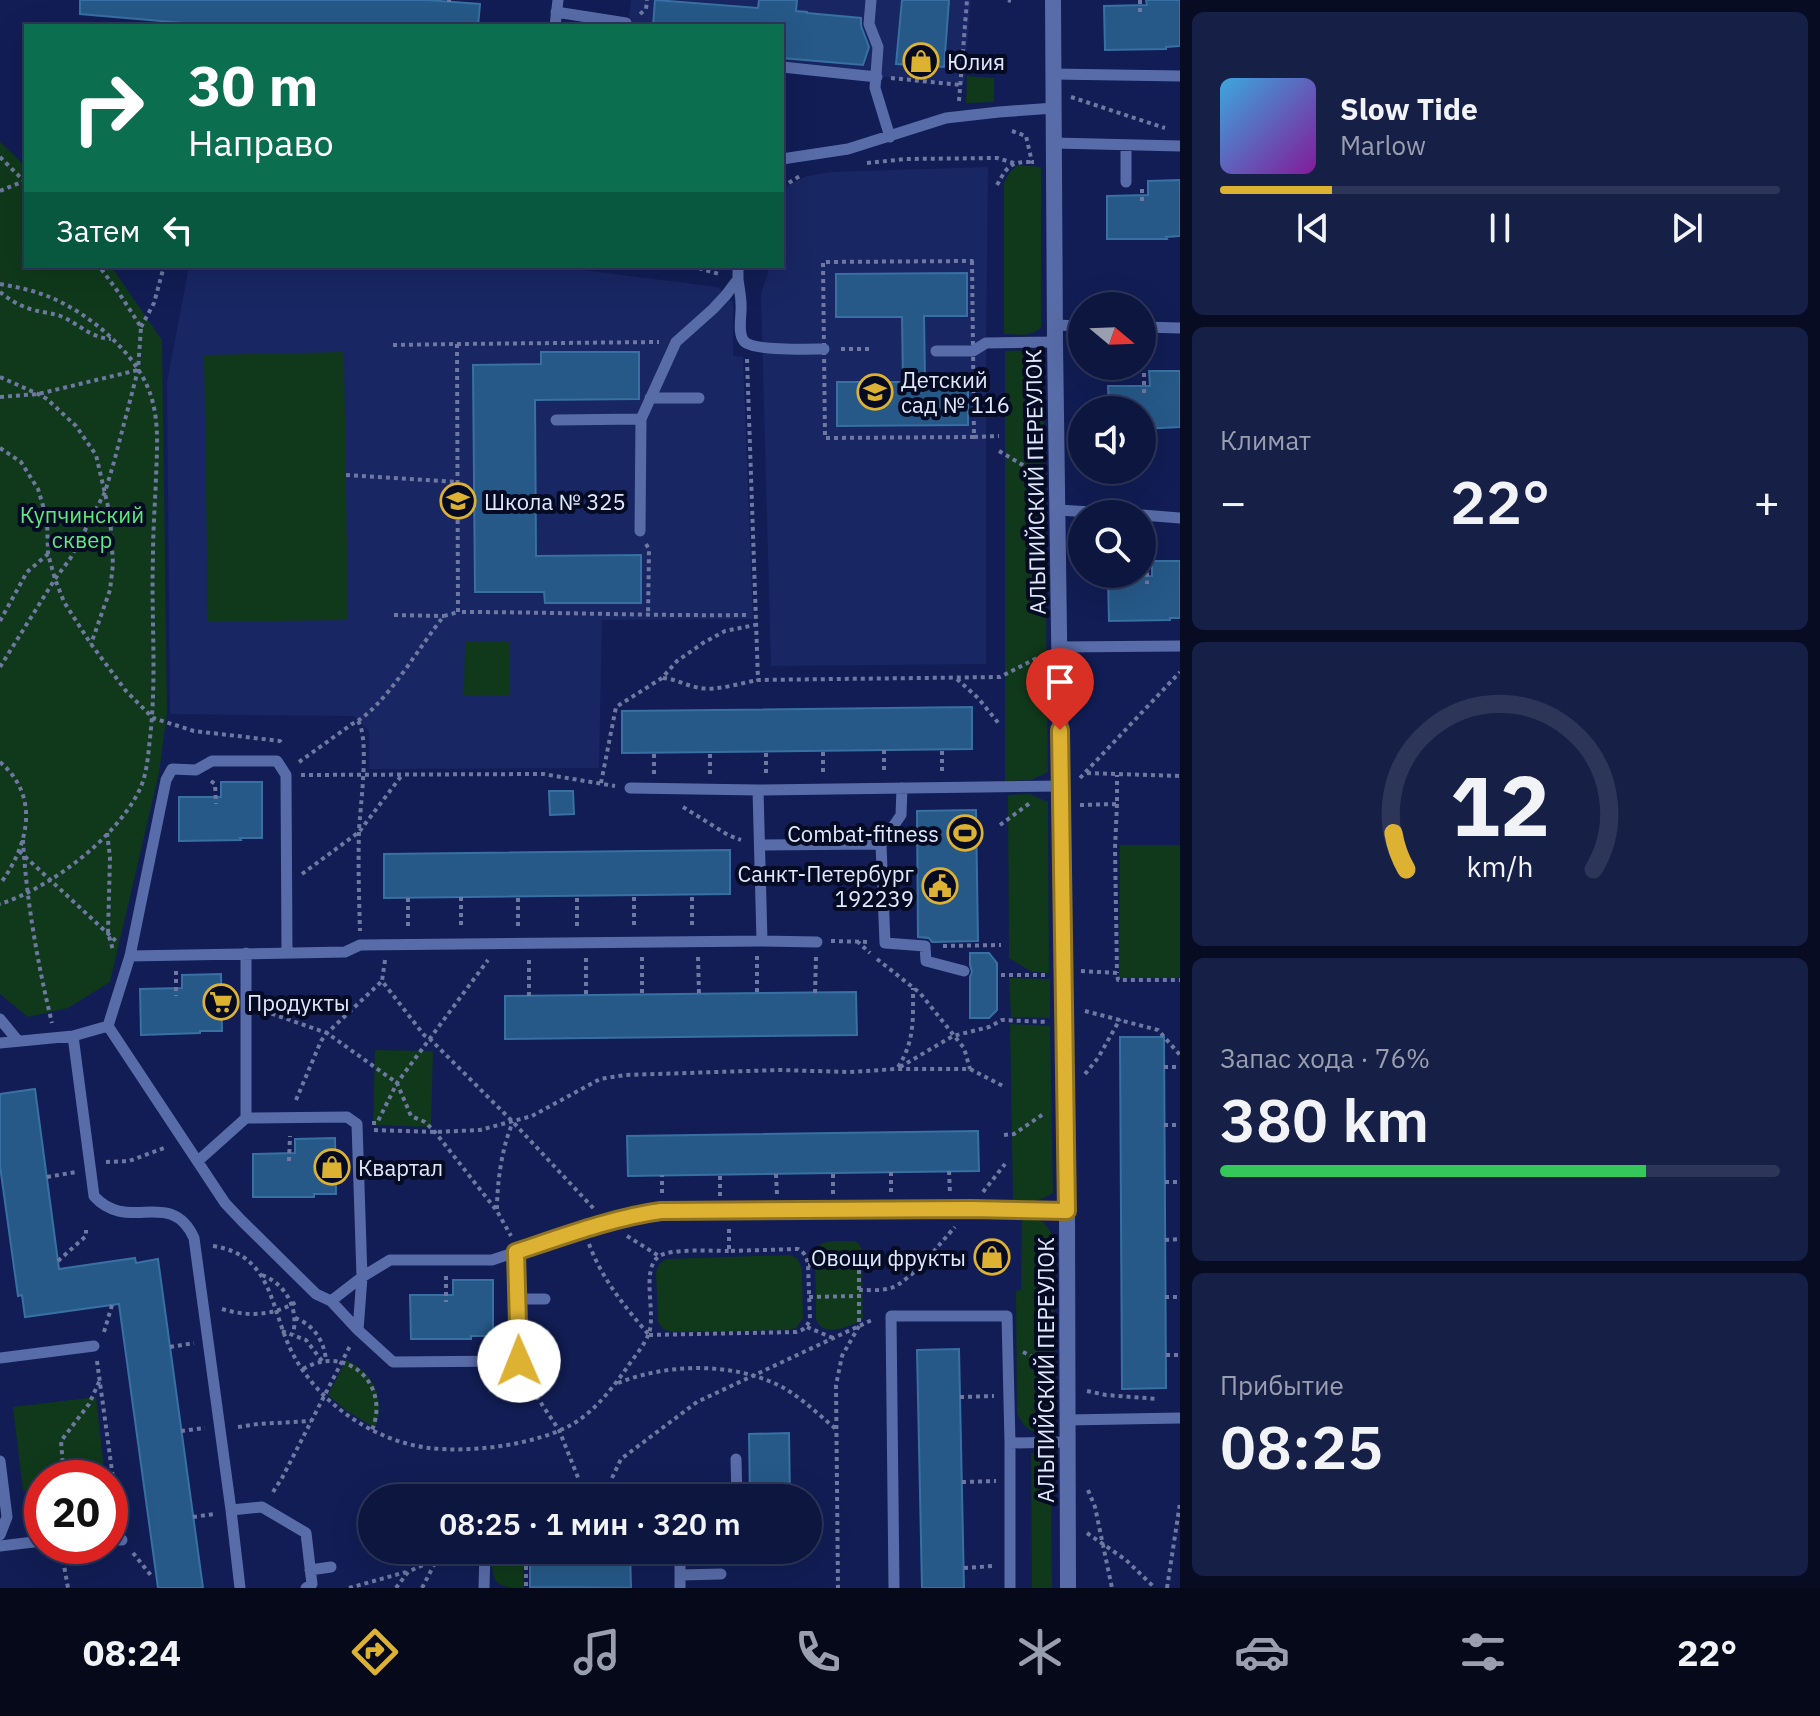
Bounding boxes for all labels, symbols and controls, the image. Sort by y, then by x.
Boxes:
shop icon: Юлия [902,42,940,80]
place label: Юлия [947,47,1005,76]
text: 30 m [188,49,318,121]
icon: right [56,56,160,160]
text: Slow Tide [1340,89,1478,128]
text: Направо [188,119,334,166]
text: Marlow [1340,128,1426,162]
icon: previous [1291,206,1335,250]
icon: pause [1478,206,1522,250]
icon: next [1665,206,1709,250]
icon: left [156,208,200,252]
text: Затем [56,211,140,250]
north arrow [1068,292,1156,380]
map controls [1068,292,1156,588]
street label: АЛЬПИЙСКИЙ ПЕРЕУЛОК [1018,349,1052,615]
place label: Детский сад № 116 [901,365,1010,419]
school or university icon: Детский сад № 116 [856,373,894,411]
button: sound [1068,396,1156,484]
text: Климат [1220,423,1311,457]
text: 22° [1450,462,1550,541]
text: − [1220,473,1246,530]
text: + [1754,473,1780,530]
school or university icon: Школа № 325 [439,482,477,520]
place label: Школа № 325 [484,487,626,516]
park label: Купчинский сквер [20,500,144,554]
button: search [1068,500,1156,588]
pin [1026,648,1094,730]
icon: arrive [1038,660,1082,704]
text: 12 [1450,751,1550,859]
sports icon: Combat-fitness [946,814,984,852]
place label: Combat-fitness [787,819,939,848]
text: km/h [1466,848,1534,885]
place label: Санкт-Петербург 192239 [737,859,914,913]
public building icon: Санкт-Петербург 192239 [921,867,959,905]
supermarket icon: Продукты [202,983,240,1021]
place label: Продукты [247,988,350,1017]
text: Запас хода · 76% [1220,1041,1430,1075]
text: 380 km [1220,1080,1429,1159]
shop icon: Квартал [313,1148,351,1186]
place label: Квартал [358,1153,443,1182]
street label: АЛЬПИЙСКИЙ ПЕРЕУЛОК [1031,1237,1060,1503]
shop icon: Овощи фрукты [973,1238,1011,1276]
place label: Овощи фрукты [811,1243,966,1272]
position arrow [477,1319,561,1403]
text: Прибытие [1220,1368,1344,1402]
text: 08:25 [1220,1407,1383,1486]
speed limit sign: 20 [24,1460,128,1564]
text: 08:25 · 1 мин · 320 m [439,1504,741,1543]
icon: directions [347,1624,403,1680]
icon: music [569,1624,625,1680]
icon: phone [790,1624,846,1680]
icon: climate [1012,1624,1068,1680]
icon: car [1234,1624,1290,1680]
icon: filters [1455,1624,1511,1680]
text: 08:24 [83,1629,181,1676]
text: 22° [1677,1629,1737,1676]

